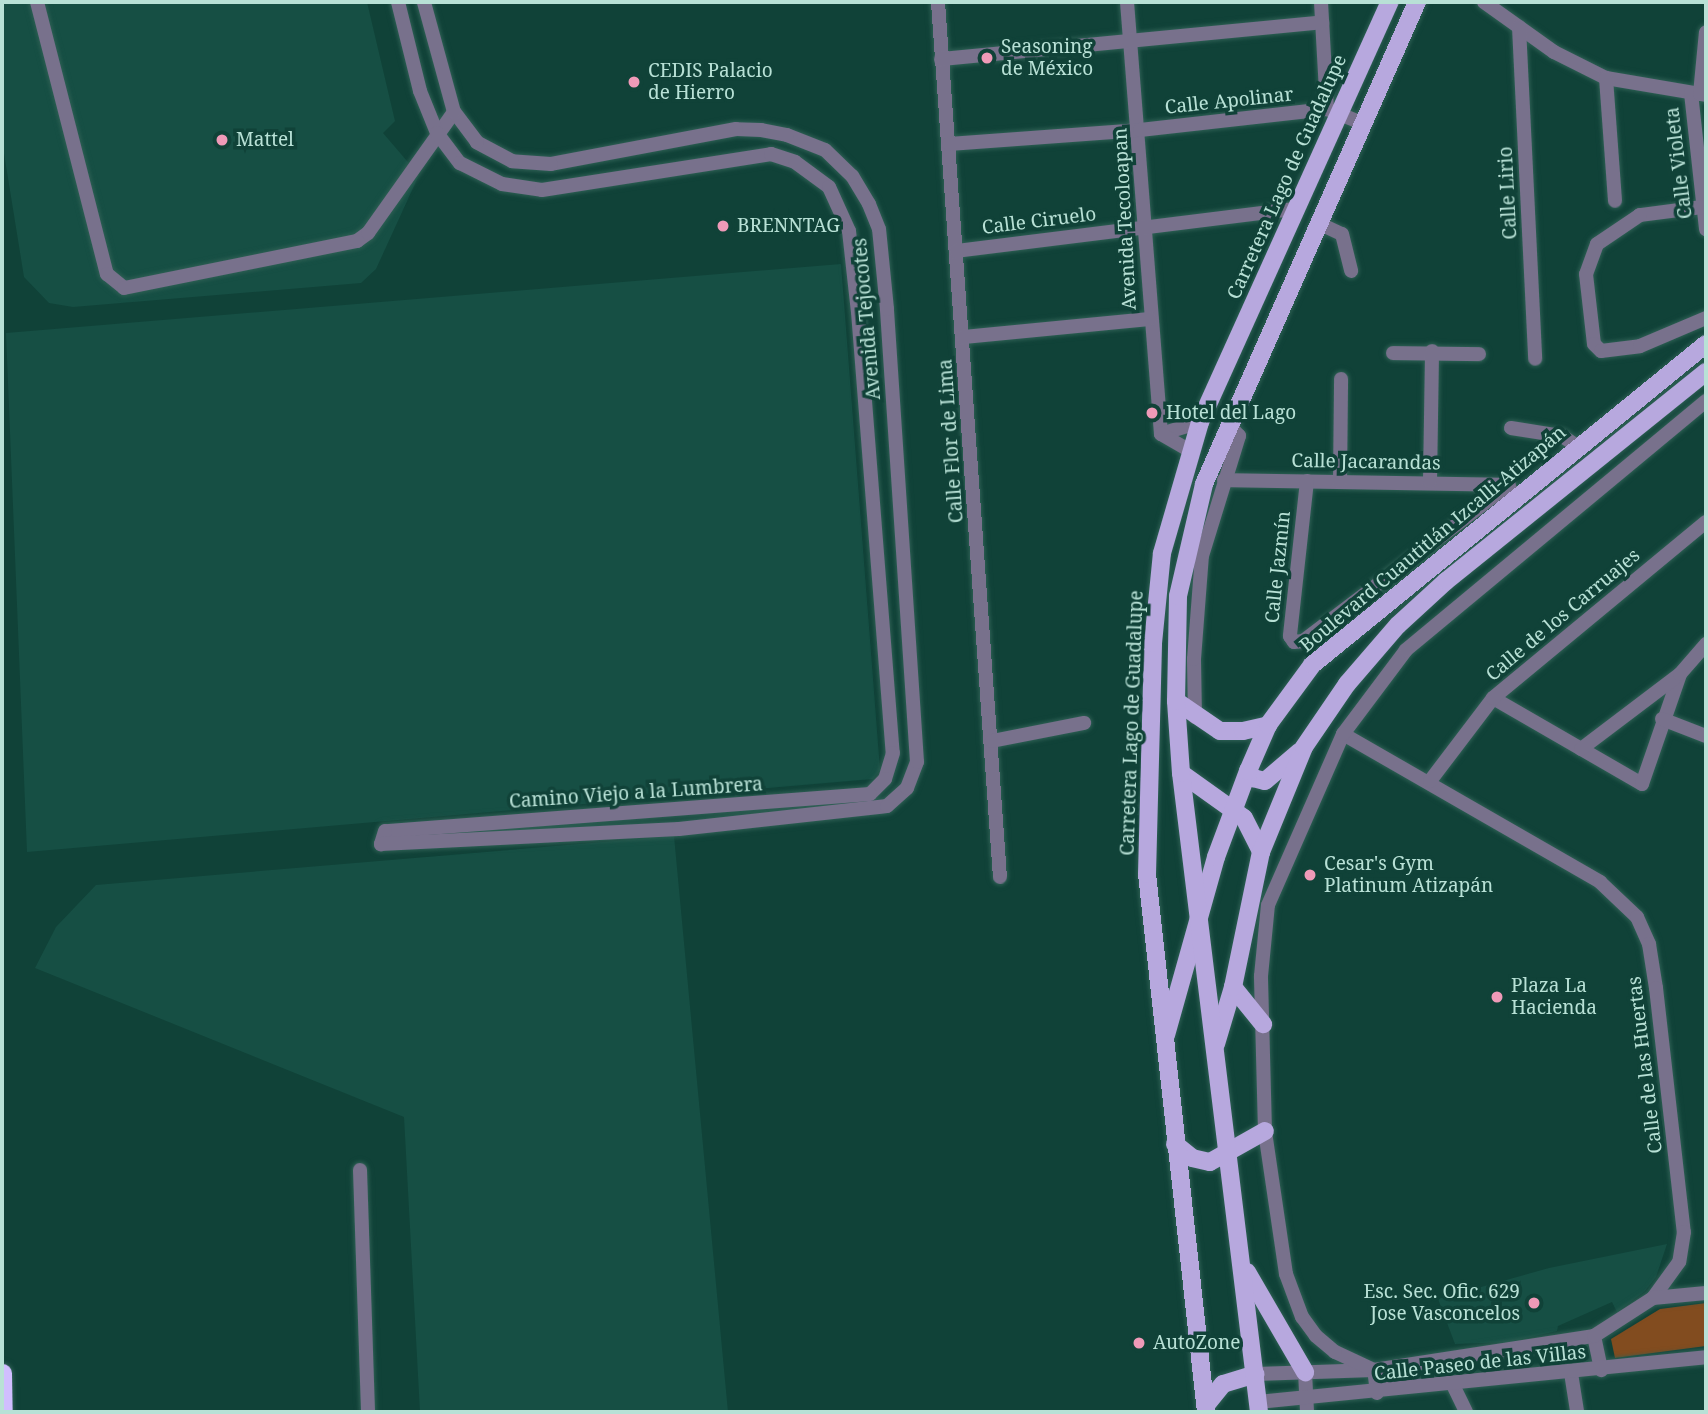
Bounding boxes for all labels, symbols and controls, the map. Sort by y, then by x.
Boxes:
place label: Seasoning de México [1001,36,1093,80]
marker: Seasoning de México [979,50,995,66]
street label: Carretera Lago de Guadalupe [1223,51,1351,303]
place label: CEDIS Palacio de Hierro [648,60,773,104]
marker: CEDIS Palacio de Hierro [626,74,642,90]
street label: Calle Apolinar [1164,83,1294,119]
street label: Calle Violeta [1661,106,1697,220]
street label: Avenida Tecoloapan [1109,127,1141,311]
place label: Mattel [236,129,294,151]
marker: Mattel [214,132,230,148]
street label: Calle Lirio [1494,146,1522,240]
street label: Calle Ciruelo [981,203,1097,239]
place label: BRENNTAG [737,215,840,237]
marker: BRENNTAG [715,218,731,234]
street label: Avenida Tejocotes [849,237,885,401]
street label: Calle Flor de Lima [934,358,968,524]
place label: Hotel del Lago [1166,402,1296,424]
marker: Hotel del Lago [1144,405,1160,421]
street label: Boulevard Cuautitlán Izcalli-Atizapán [1295,421,1571,657]
street label: Calle Jacarandas [1291,449,1441,475]
street label: Calle Jazmín [1261,510,1295,624]
street label: Calle de los Carruajes [1481,544,1645,686]
street label: Carretera Lago de Guadalupe [1116,590,1148,856]
street label: Camino Viejo a la Lumbrera [508,773,764,813]
place label: Cesar's Gym Platinum Atizapán [1324,853,1493,897]
marker: Cesar's Gym Platinum Atizapán [1302,867,1318,883]
place label: Plaza La Hacienda [1511,975,1597,1019]
street label: Calle de las Huertas [1623,975,1667,1155]
marker: Plaza La Hacienda [1489,989,1505,1005]
place label: Esc. Sec. Ofic. 629 Jose Vasconcelos [1363,1281,1520,1325]
marker: Esc. Sec. Ofic. 629 Jose Vasconcelos [1526,1295,1542,1311]
place label: AutoZone [1153,1332,1240,1354]
marker: AutoZone [1131,1335,1147,1351]
street label: Calle Paseo de las Villas [1373,1341,1587,1385]

